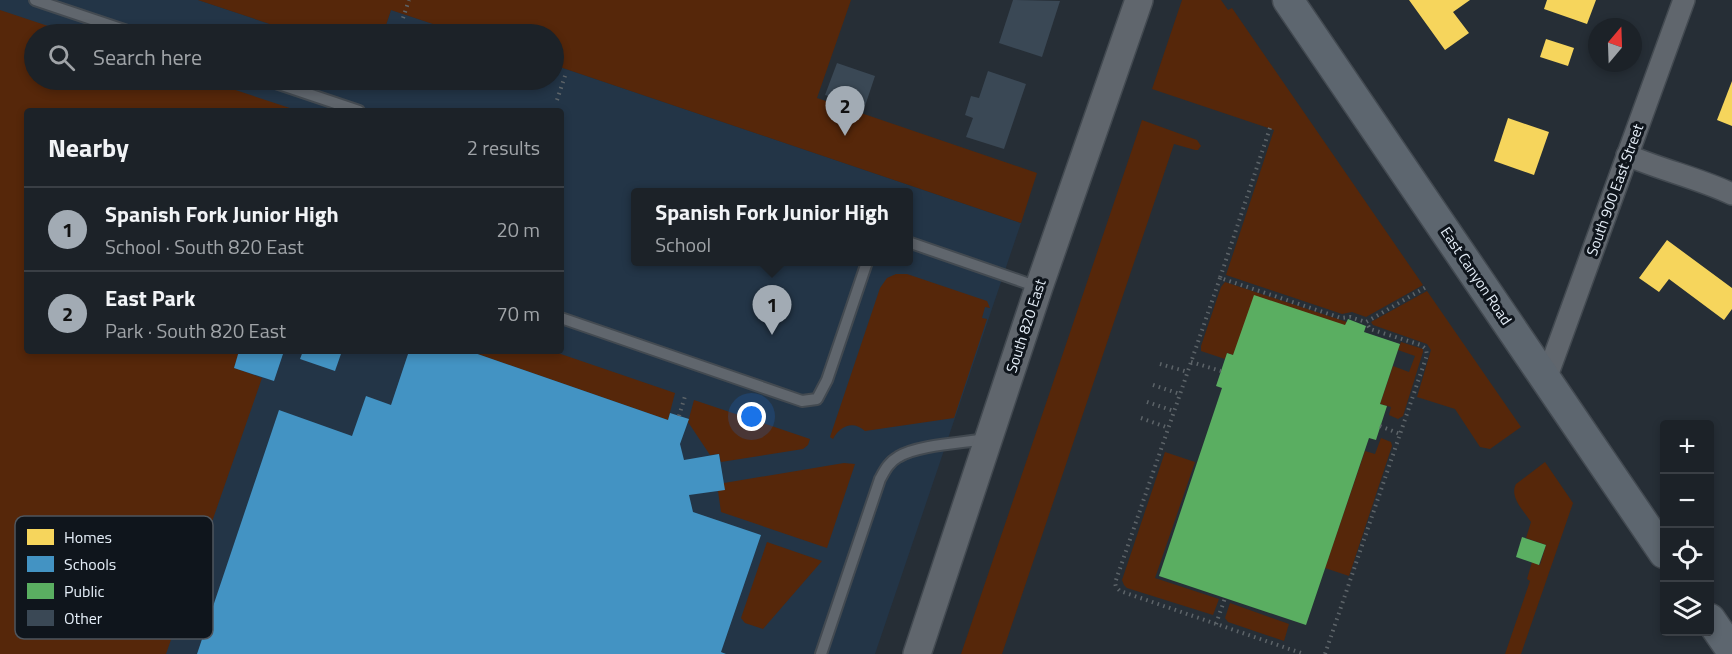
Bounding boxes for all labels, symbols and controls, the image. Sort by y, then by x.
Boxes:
north arrow [1588,18,1642,72]
search box [24,24,564,90]
text: Search here [93,40,202,74]
icon: search [45,41,78,74]
pin: 2 [826,86,864,136]
street label: South 900 East Street [1580,120,1649,259]
text: Nearby [48,128,129,167]
text: 2 results [467,132,540,163]
popup [631,188,913,266]
text: Spanish Fork Junior High [655,195,889,229]
text: Spanish Fork Junior High [105,197,339,231]
text: 1 [62,214,73,245]
text: 20 m [496,214,540,245]
street label: East Canyon Road [1435,222,1518,329]
text: School [655,229,711,260]
text: School · South 820 East [105,231,304,262]
street label: South 820 East [1000,275,1052,376]
text: East Park [105,281,195,315]
pin: 1 [752,286,792,335]
text: 2 [62,298,73,329]
text: 70 m [496,298,540,329]
text: Park · South 820 East [105,315,286,346]
your location [737,402,766,431]
map controls [1660,420,1714,636]
button: + [1660,420,1714,474]
button: − [1660,474,1714,528]
legend [15,516,213,639]
text: Homes [64,525,112,549]
button: locate [1660,528,1714,582]
text: Schools [64,552,116,576]
text: Public [64,579,105,603]
button: layers [1660,582,1714,636]
text: Other [64,606,103,630]

